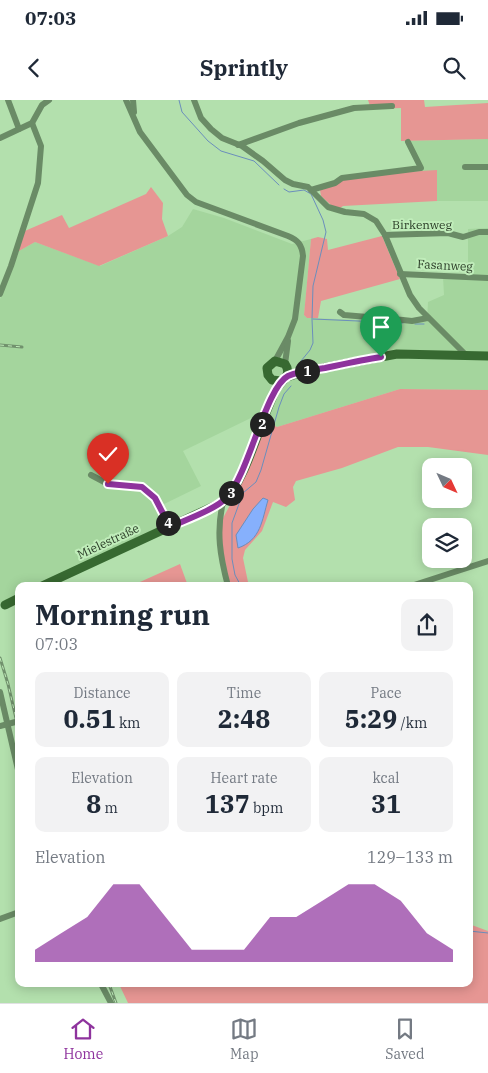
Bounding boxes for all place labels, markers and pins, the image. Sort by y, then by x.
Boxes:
pin [360,306,402,357]
pin: 1 [294,358,320,384]
pin: 2 [250,412,274,436]
pin [87,433,129,484]
pin: 3 [218,480,244,506]
pin: 4 [156,510,180,536]

